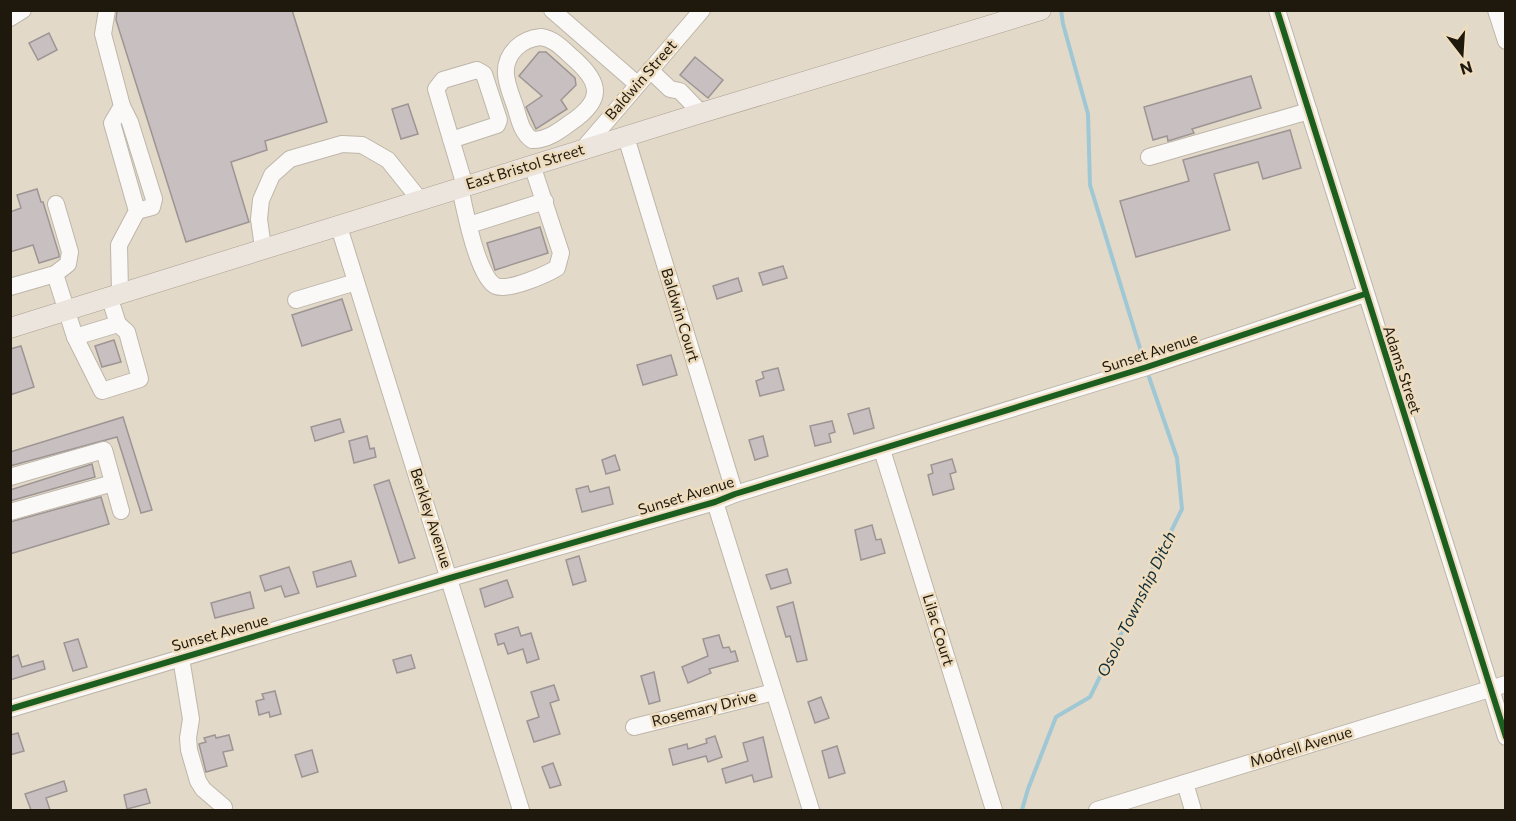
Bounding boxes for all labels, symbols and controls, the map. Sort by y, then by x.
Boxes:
north arrow [1432,24,1492,84]
street label: Baldwin Street [601,36,680,123]
text: N [1458,58,1475,80]
street label: East Bristol Street [463,139,586,193]
street label: Baldwin Court [658,266,704,364]
street label: Adams Street [1380,323,1426,416]
street label: Sunset Avenue [1100,328,1200,376]
street label: Berkley Avenue [407,466,457,570]
street label: Sunset Avenue [636,472,736,518]
water label: Osolo Township Ditch [1092,528,1179,679]
street label: Lilac Court [920,592,958,668]
street label: Sunset Avenue [169,610,270,654]
street label: Rosemary Drive [650,686,758,730]
street label: Modrell Avenue [1247,722,1354,770]

